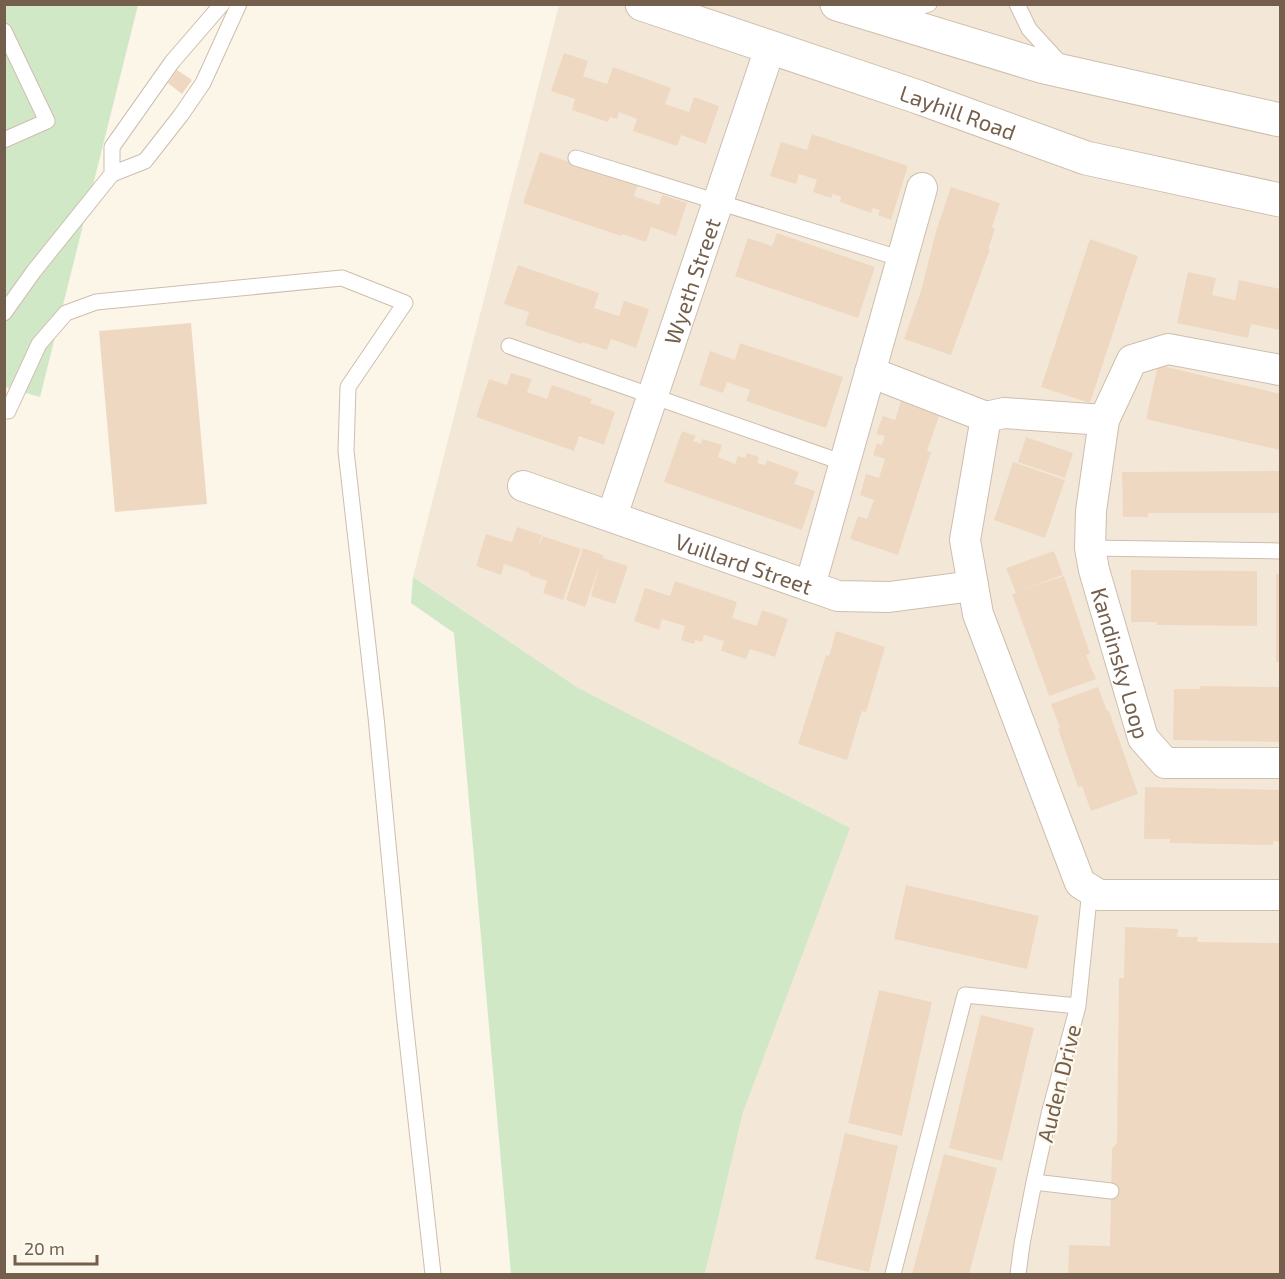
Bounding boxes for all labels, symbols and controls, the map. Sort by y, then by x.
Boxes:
street label: Layhill Road [897,79,1020,145]
street label: Wyeth Street [658,215,725,347]
street label: Vuillard Street [672,527,816,599]
street label: Kandinsky Loop [1087,584,1155,742]
street label: Auden Drive [1031,1021,1085,1145]
scale bar [15,1228,98,1266]
text: 20 m [24,1237,65,1259]

